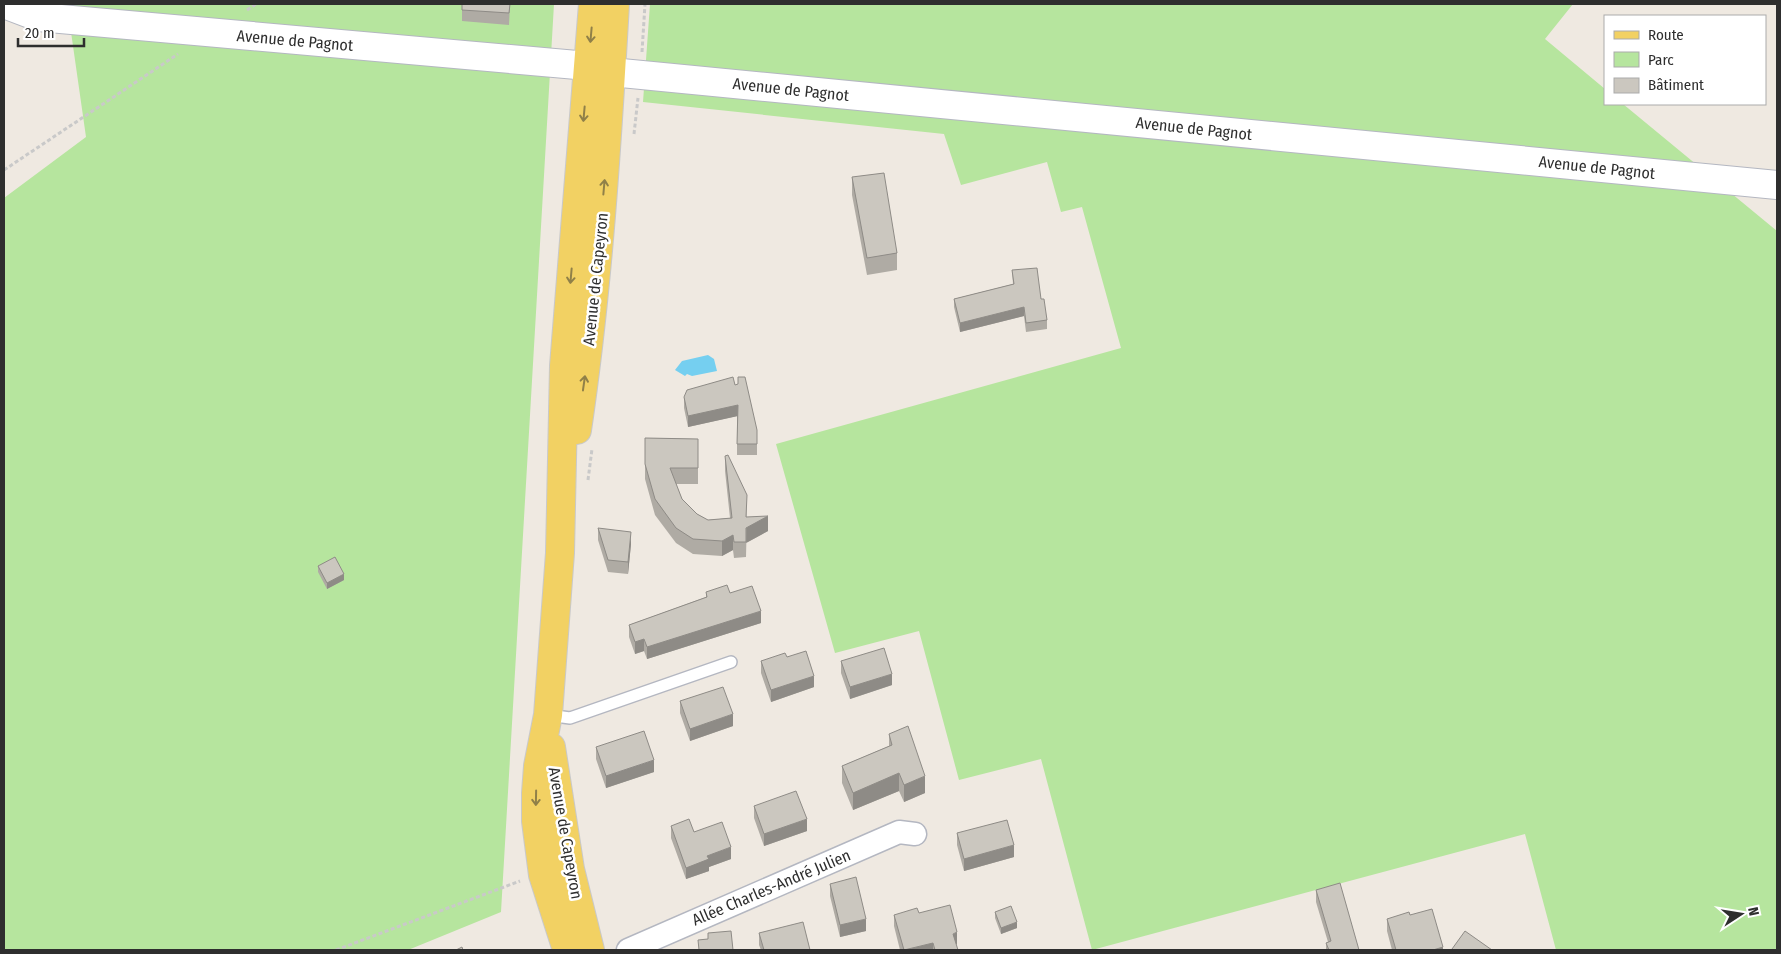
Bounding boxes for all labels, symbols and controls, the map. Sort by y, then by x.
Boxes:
scale bar [18,15,84,47]
legend [1604,15,1766,105]
text: 20 m [25,24,55,42]
street label: Avenue de Pagnot [236,26,355,55]
text: Route [1648,26,1684,44]
one-way arrow [586,27,595,43]
text: Parc [1648,51,1674,69]
street label: Avenue de Pagnot [732,74,851,105]
text: Bâtiment [1648,76,1704,94]
one-way arrow [579,106,589,122]
street label: Avenue de Pagnot [1135,113,1254,144]
street label: Avenue de Pagnot [1538,152,1657,183]
one-way arrow [599,179,608,195]
street label: Avenue de Capeyron [579,212,612,346]
one-way arrow [566,268,576,284]
one-way arrow [579,376,589,392]
street label: Avenue de Capeyron [545,766,586,900]
one-way arrow [531,790,541,806]
street label: Allée Charles-André Julien [689,845,853,929]
north arrow [1716,889,1766,939]
text: N [1744,906,1762,917]

